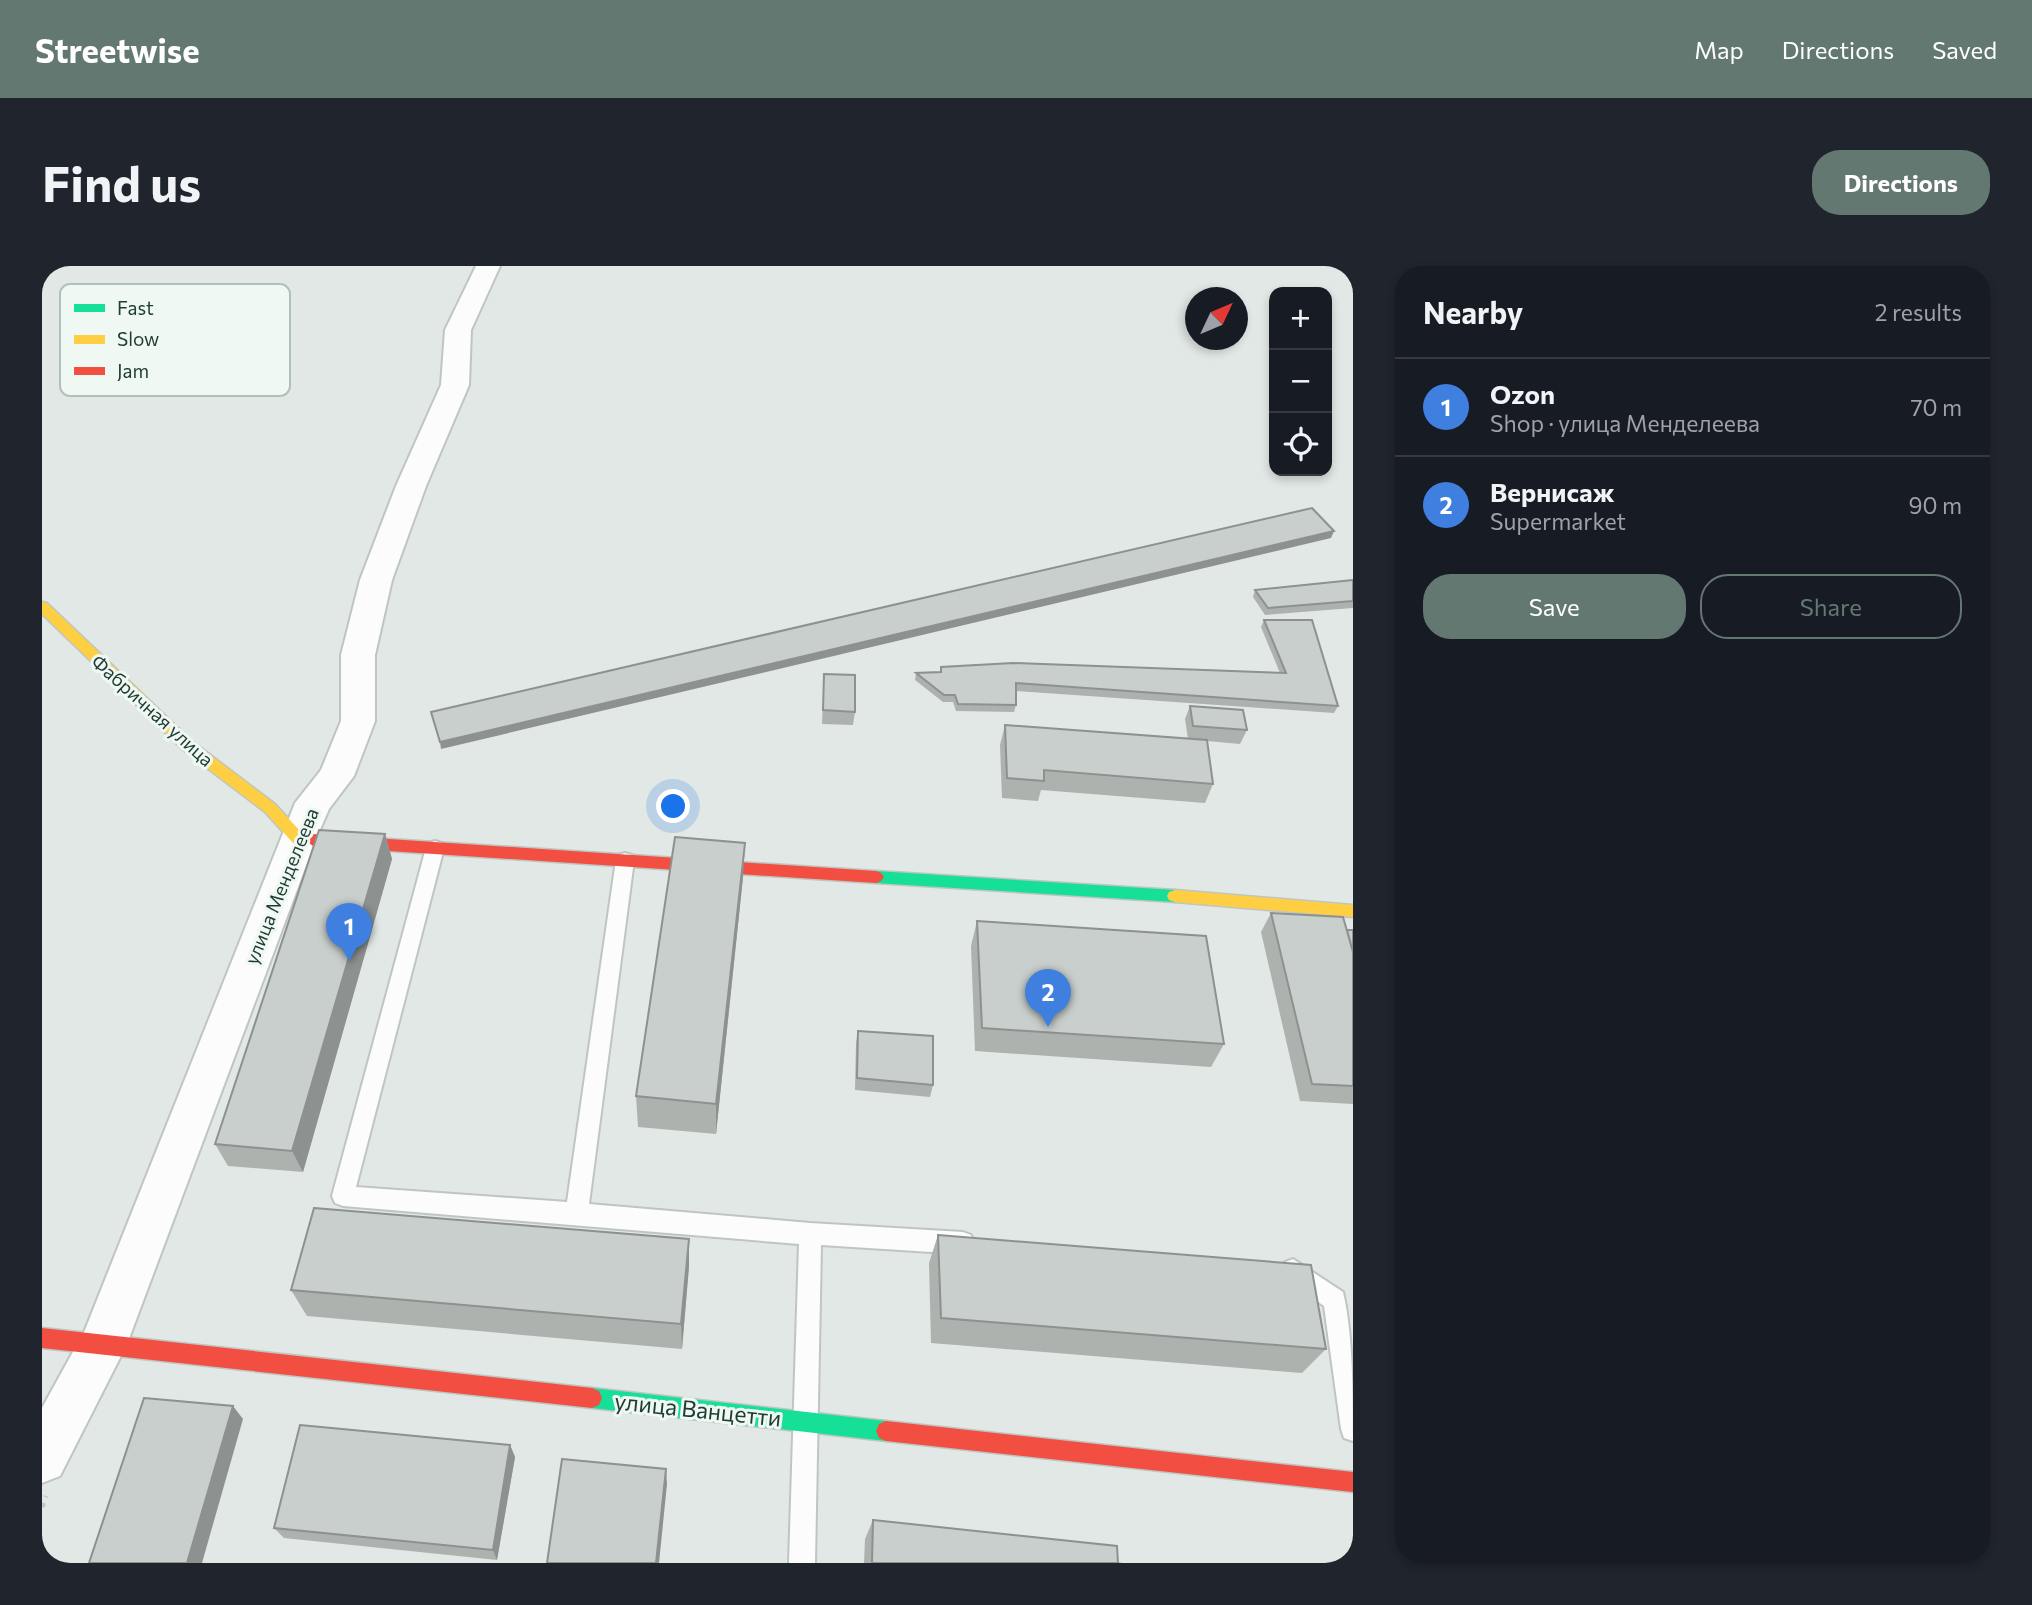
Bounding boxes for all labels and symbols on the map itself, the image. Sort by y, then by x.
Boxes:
legend [60,284,290,396]
north arrow [1185,287,1248,350]
text: Fast [117,296,154,319]
text: Slow [117,327,159,350]
text: Jam [117,359,149,382]
street label: Фабричная улица [87,649,219,771]
your location [656,789,690,823]
street label: улица Менделеева [239,804,323,968]
pin: 1 [326,903,372,961]
pin: 2 [1025,969,1071,1027]
street label: улица Ванцетти [613,1386,783,1432]

